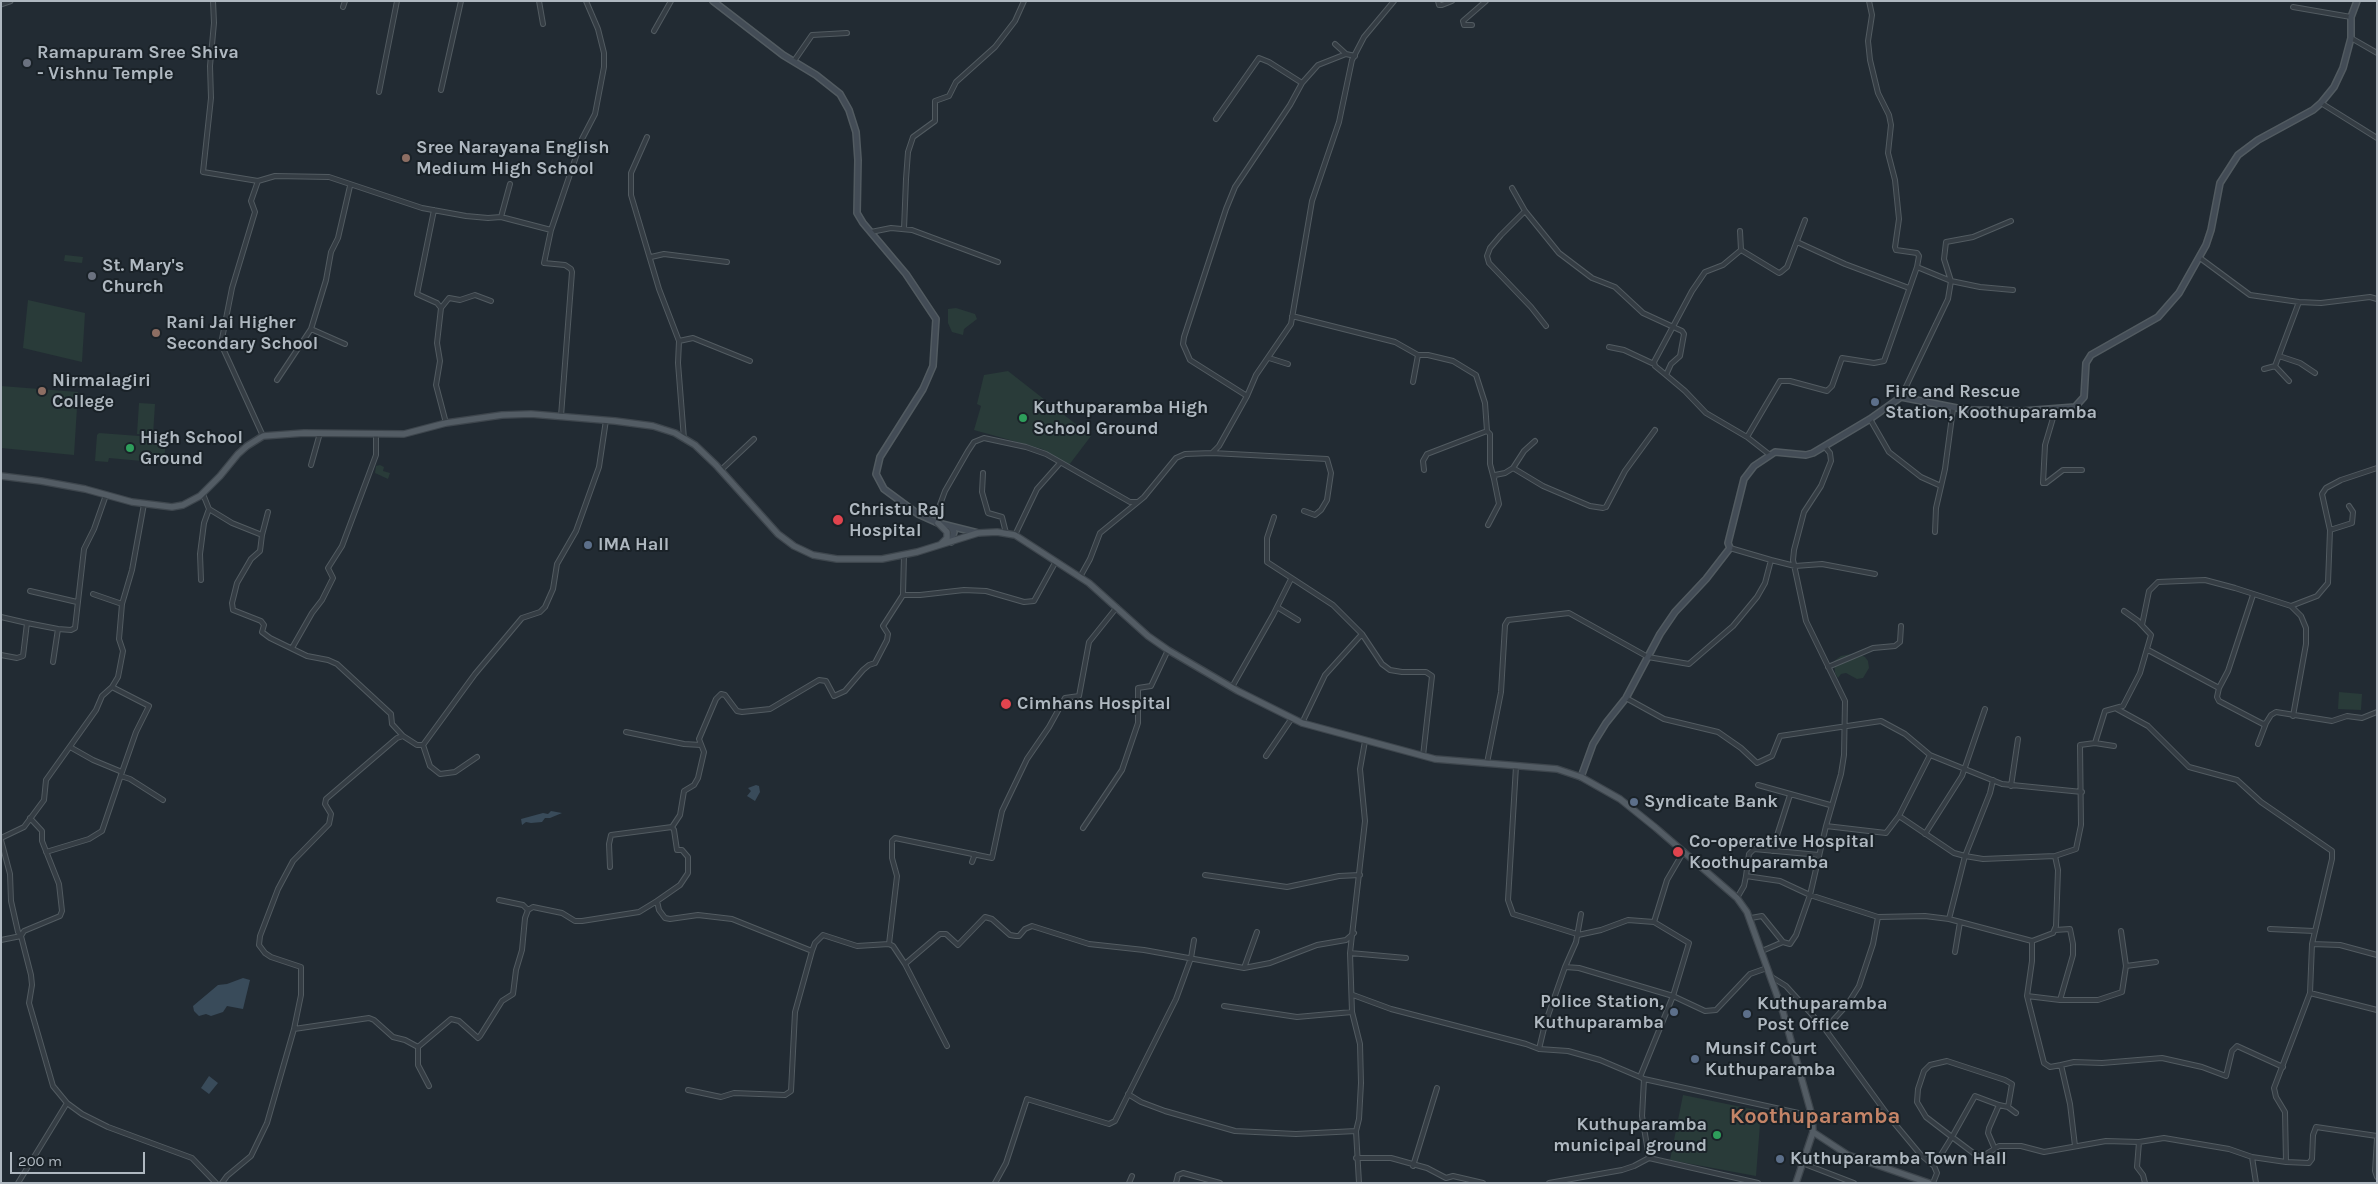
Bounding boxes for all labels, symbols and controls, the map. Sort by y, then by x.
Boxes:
place label: Ramapuram Sree Shiva - Vishnu Temple [37,42,239,84]
marker: Ramapuram Sree Shiva - Vishnu Temple [21,57,33,69]
place label: Sree Narayana English Medium High School [416,137,609,180]
marker: Sree Narayana English Medium High School [400,152,412,164]
place label: St. Mary's Church [102,255,184,298]
marker: St. Mary's Church [86,270,98,282]
place label: Rani Jai Higher Secondary School [166,312,318,354]
marker: Rani Jai Higher Secondary School [150,327,162,339]
place label: Nirmalagiri College [52,370,151,412]
place label: Fire and Rescue Station, Koothuparamba [1885,381,2097,424]
marker: Nirmalagiri College [36,385,48,397]
marker: Fire and Rescue Station, Koothuparamba [1869,396,1881,408]
place label: Kuthuparamba High School Ground [1033,397,1208,439]
marker: Kuthuparamba High School Ground [1017,412,1029,424]
place label: High School Ground [140,427,243,469]
marker: High School Ground [124,442,136,454]
place label: Christu Raj Hospital [849,499,945,542]
marker: Christu Raj Hospital [831,513,845,527]
place label: IMA Hall [598,534,669,556]
marker: IMA Hall [582,539,594,551]
place label: Cimhans Hospital [1017,693,1171,715]
marker: Cimhans Hospital [999,697,1013,711]
place label: Syndicate Bank [1644,791,1778,813]
marker: Syndicate Bank [1628,796,1640,808]
place label: Co-operative Hospital Koothuparamba [1689,831,1874,874]
marker: Co-operative Hospital Koothuparamba [1671,845,1685,859]
place label: Police Station, Kuthuparamba [1534,991,1664,1034]
place label: Kuthuparamba Post Office [1757,993,1887,1036]
marker: Police Station, Kuthuparamba [1668,1006,1680,1018]
marker: Kuthuparamba Post Office [1741,1008,1753,1020]
place label: Munsif Court Kuthuparamba [1705,1038,1835,1080]
marker: Munsif Court Kuthuparamba [1689,1053,1701,1065]
district label: Koothuparamba [1730,1104,1900,1130]
place label: Kuthuparamba municipal ground [1553,1114,1707,1156]
marker: Kuthuparamba municipal ground [1711,1129,1723,1141]
scale bar [12,1142,148,1174]
place label: Kuthuparamba Town Hall [1790,1148,2007,1170]
text: 200 m [18,1152,62,1170]
marker: Kuthuparamba Town Hall [1774,1153,1786,1165]

